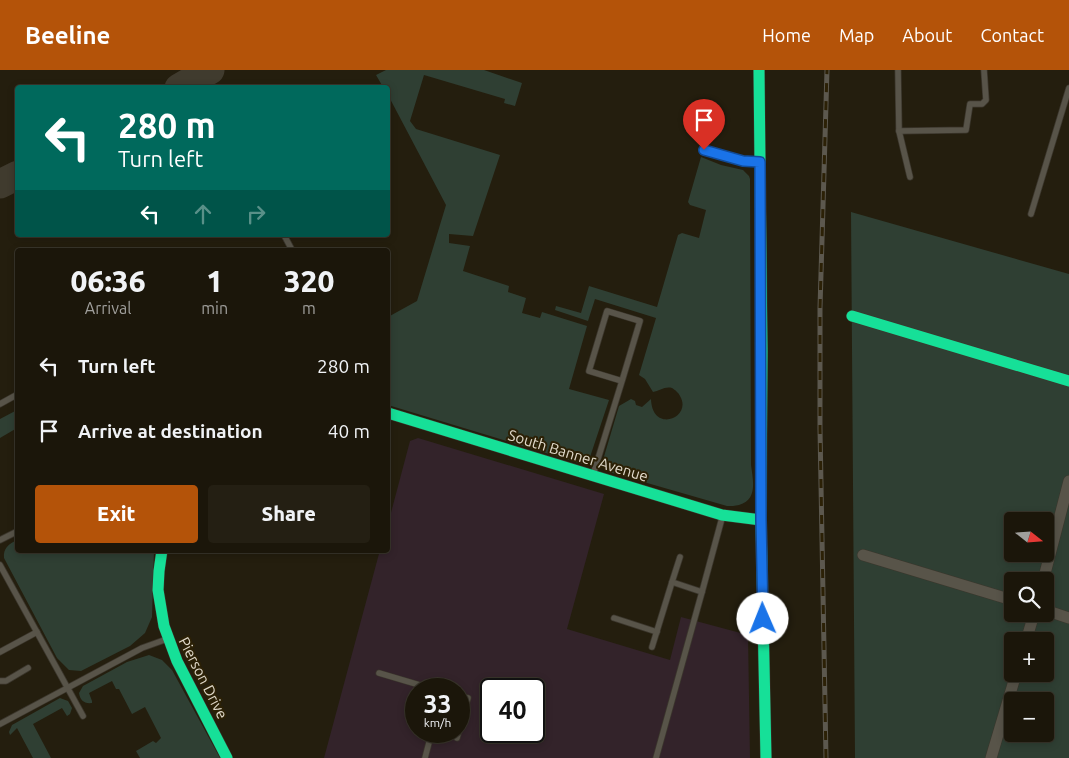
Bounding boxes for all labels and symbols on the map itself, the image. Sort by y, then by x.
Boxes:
pin [683,99,725,150]
street label: South Banner Avenue [506,426,650,485]
north arrow [1004,512,1054,562]
position arrow [736,592,788,644]
street label: Pierson Drive [176,634,231,721]
speed limit sign: 40 [480,678,545,743]

